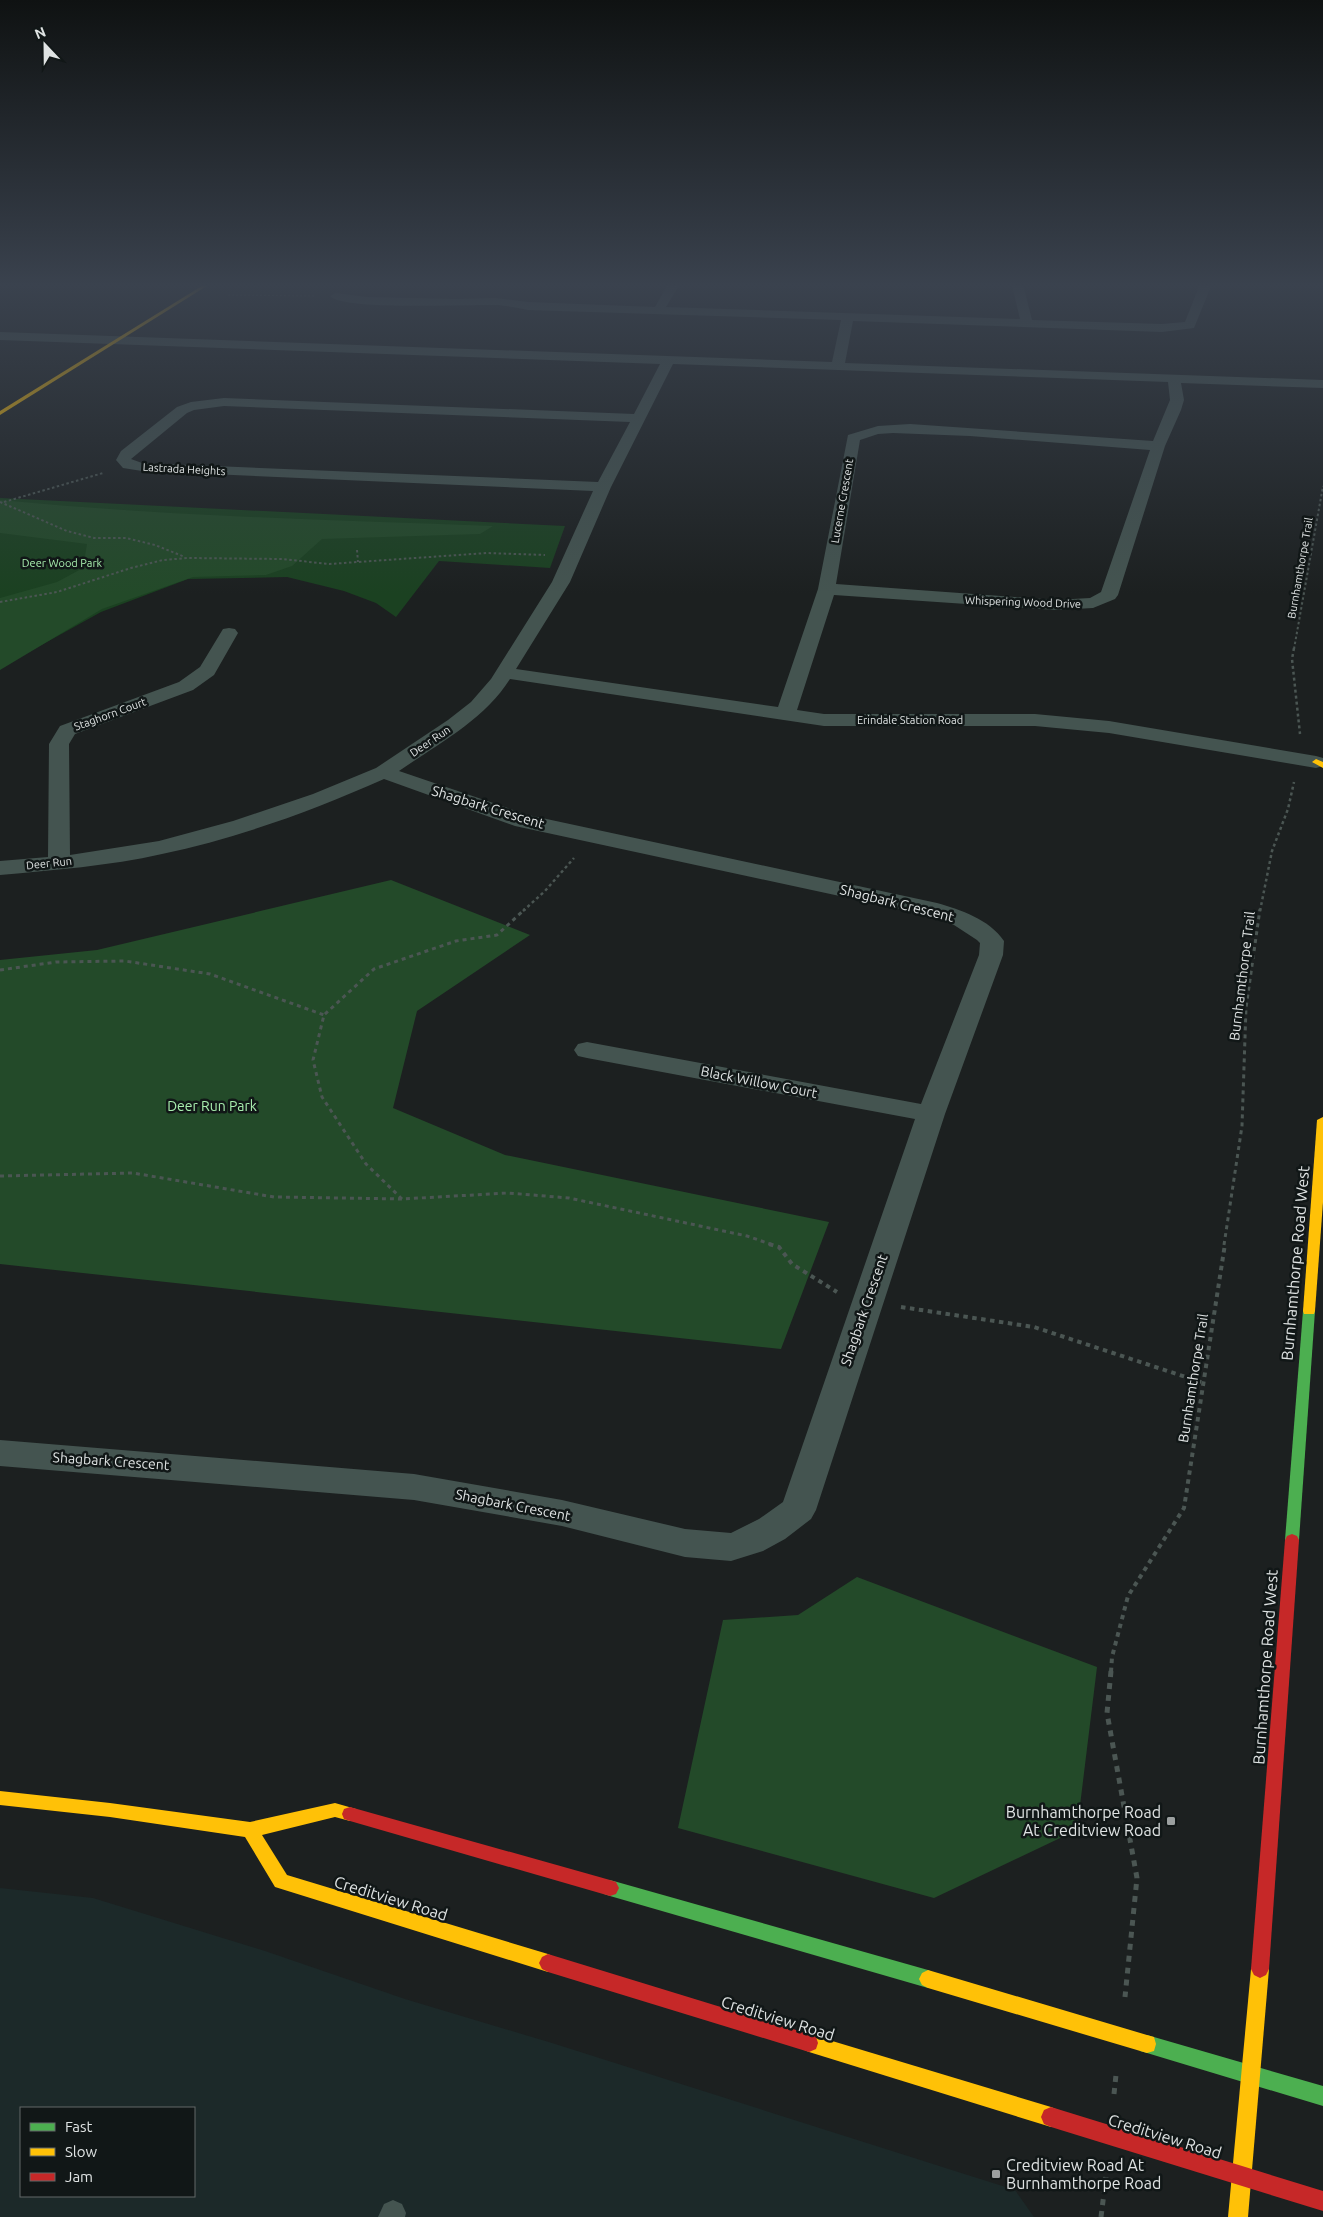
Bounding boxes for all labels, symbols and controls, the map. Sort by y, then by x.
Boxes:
north arrow [20,20,70,70]
text: N [32,24,48,42]
street label: Lucerne Crescent [829,457,855,544]
street label: Lastrada Heights [142,461,226,477]
street label: Burnhamthorpe Trail [1285,516,1315,620]
park label: Deer Wood Park [22,557,103,569]
street label: Whispering Wood Drive [965,594,1081,610]
street label: Staghorn Court [72,695,148,733]
street label: Erindale Station Road [857,714,963,726]
street label: Deer Run [408,723,452,759]
street label: Shagbark Crescent [430,782,547,832]
street label: Deer Run [25,855,73,871]
street label: Shagbark Crescent [838,881,956,925]
street label: Burnhamthorpe Trail [1226,910,1258,1042]
street label: Black Willow Court [699,1063,819,1101]
park label: Deer Run Park [167,1098,257,1114]
street label: Burnhamthorpe Road West [1278,1164,1313,1361]
street label: Shagbark Crescent [837,1252,891,1368]
street label: Burnhamthorpe Trail [1175,1312,1211,1444]
street label: Shagbark Crescent [52,1449,170,1473]
street label: Shagbark Crescent [454,1486,572,1524]
street label: Burnhamthorpe Road West [1249,1568,1281,1765]
place label: Burnhamthorpe Road At Creditview Road [1006,1803,1161,1839]
marker: Burnhamthorpe Road At Creditview Road [1165,1815,1177,1827]
street label: Creditview Road [332,1872,450,1924]
street label: Creditview Road [719,1992,837,2044]
legend [20,2107,195,2197]
street label: Creditview Road [1106,2110,1224,2162]
text: Fast [65,2118,93,2135]
text: Slow [65,2143,98,2160]
place label: Creditview Road At Burnhamthorpe Road [1006,2156,1161,2192]
text: Jam [65,2168,93,2185]
marker: Creditview Road At Burnhamthorpe Road [990,2168,1002,2180]

